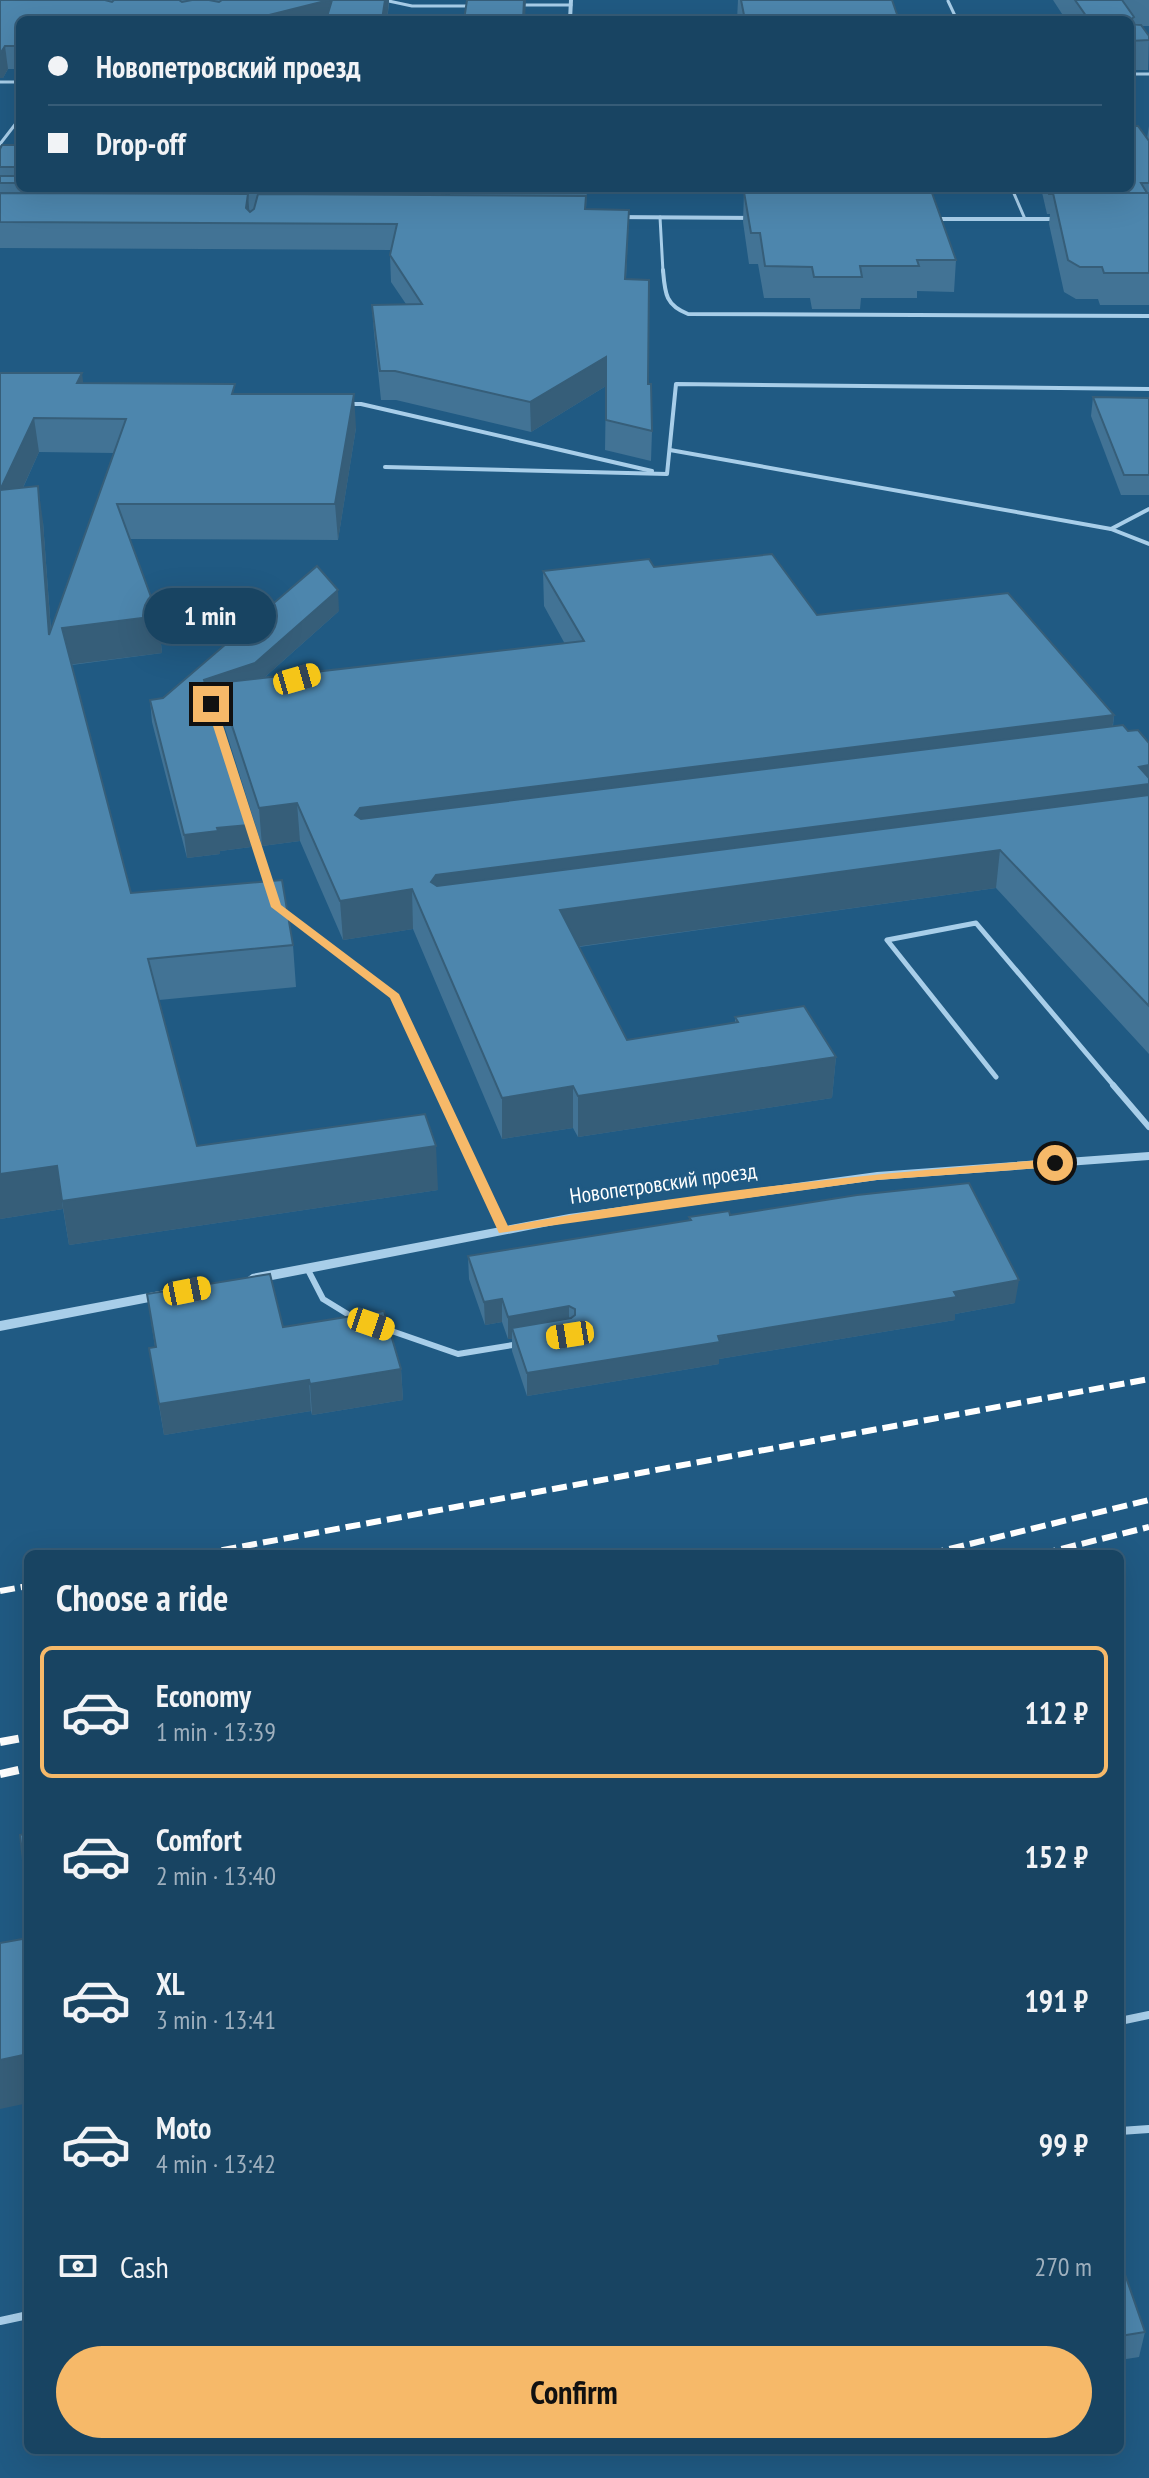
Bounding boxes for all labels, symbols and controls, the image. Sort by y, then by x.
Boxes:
text: Новопетровский проезд [96,47,361,86]
text: Drop-off [96,124,186,163]
callout: 1 min [145,588,277,644]
text: 1 min [184,599,236,632]
car [271,661,323,697]
route end [193,686,229,722]
route start [1037,1145,1073,1181]
street label: Новопетровский проезд [568,1156,759,1210]
car [161,1275,213,1307]
car [344,1305,398,1343]
car [544,1319,596,1351]
text: Choose a ride [56,1574,228,1621]
icon: car [60,1676,132,1748]
text: Economy [156,1676,251,1715]
text: 112 ₽ [1024,1693,1088,1732]
text: 1 min · 13:39 [156,1715,276,1748]
icon: car [60,1820,132,1892]
text: Comfort [156,1820,242,1859]
text: 152 ₽ [1024,1837,1088,1876]
text: 2 min · 13:40 [156,1859,276,1892]
icon: car [60,1964,132,2036]
text: XL [156,1964,185,2003]
text: 191 ₽ [1024,1981,1088,2020]
text: 3 min · 13:41 [156,2003,276,2036]
icon: car [60,2108,132,2180]
text: Moto [156,2108,211,2147]
text: 99 ₽ [1039,2125,1088,2164]
text: 4 min · 13:42 [156,2147,276,2180]
icon: cash [56,2244,100,2288]
text: Cash [120,2247,169,2286]
text: 270 m [1034,2250,1092,2283]
button: Confirm [56,2346,1092,2438]

